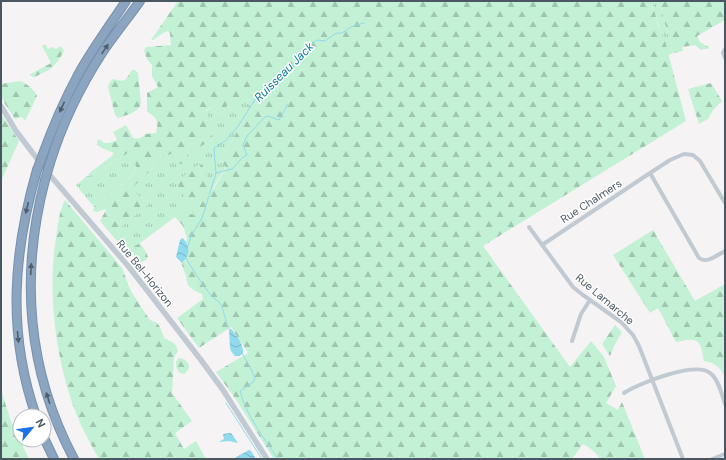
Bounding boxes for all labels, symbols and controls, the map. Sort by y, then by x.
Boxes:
water label: Ruisseau Jack [251,38,318,105]
one-way arrow [101,44,109,54]
one-way arrow [59,102,65,113]
street label: Rue Chalmers [558,176,624,226]
one-way arrow [24,202,30,214]
street label: Rue Bel-Horizon [114,237,176,309]
one-way arrow [28,262,34,275]
street label: Rue Lamarche [573,270,637,328]
one-way arrow [15,331,21,343]
one-way arrow [45,391,51,403]
north arrow [12,408,52,448]
text: N [33,416,49,430]

